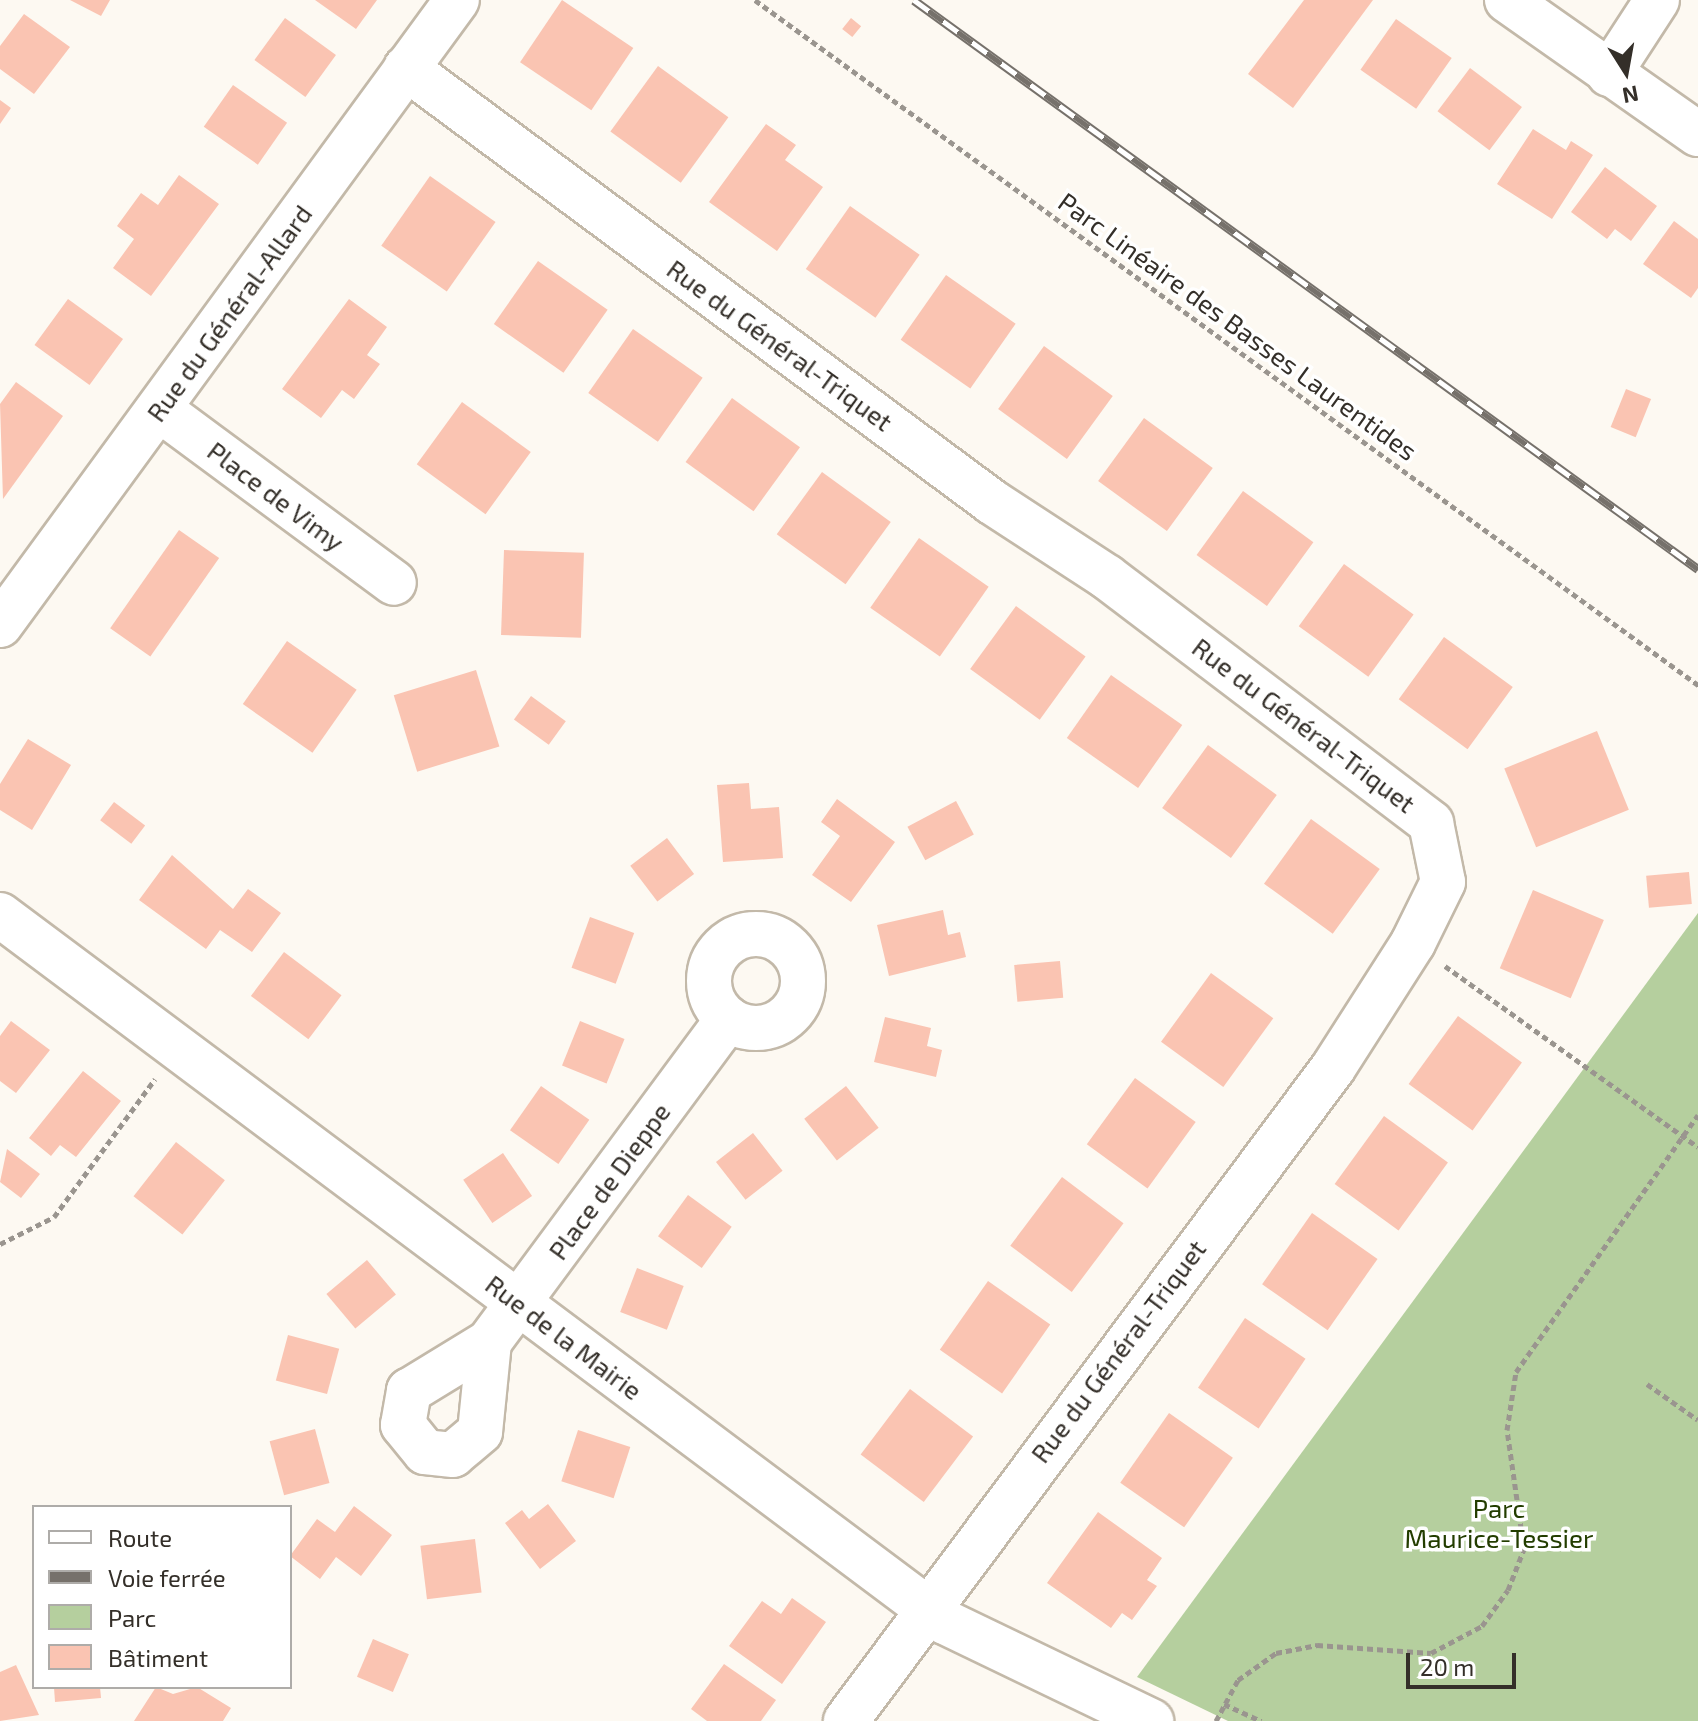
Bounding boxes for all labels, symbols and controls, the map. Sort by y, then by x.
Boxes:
north arrow [1586,32,1666,112]
text: N [1620,81,1641,110]
street label: Parc Linéaire des Basses Laurentides [1053,185,1423,467]
street label: Rue du Général-Allard [140,199,318,427]
street label: Rue du Général-Triquet [661,253,899,437]
street label: Place de Vimy [201,434,351,558]
street label: Rue du Général-Triquet [1186,631,1422,819]
street label: Place de Dieppe [542,1097,676,1265]
street label: Rue du Général-Triquet [1024,1233,1212,1469]
street label: Rue de la Mairie [480,1268,648,1406]
park label: Parc Maurice-Tessier [1405,1492,1593,1554]
legend [32,1505,292,1689]
text: Route [108,1523,172,1552]
text: Voie ferrée [108,1563,226,1592]
text: Parc [108,1603,156,1632]
scale bar [1410,1637,1520,1687]
text: Bâtiment [108,1643,208,1672]
text: 20 m [1420,1652,1474,1681]

